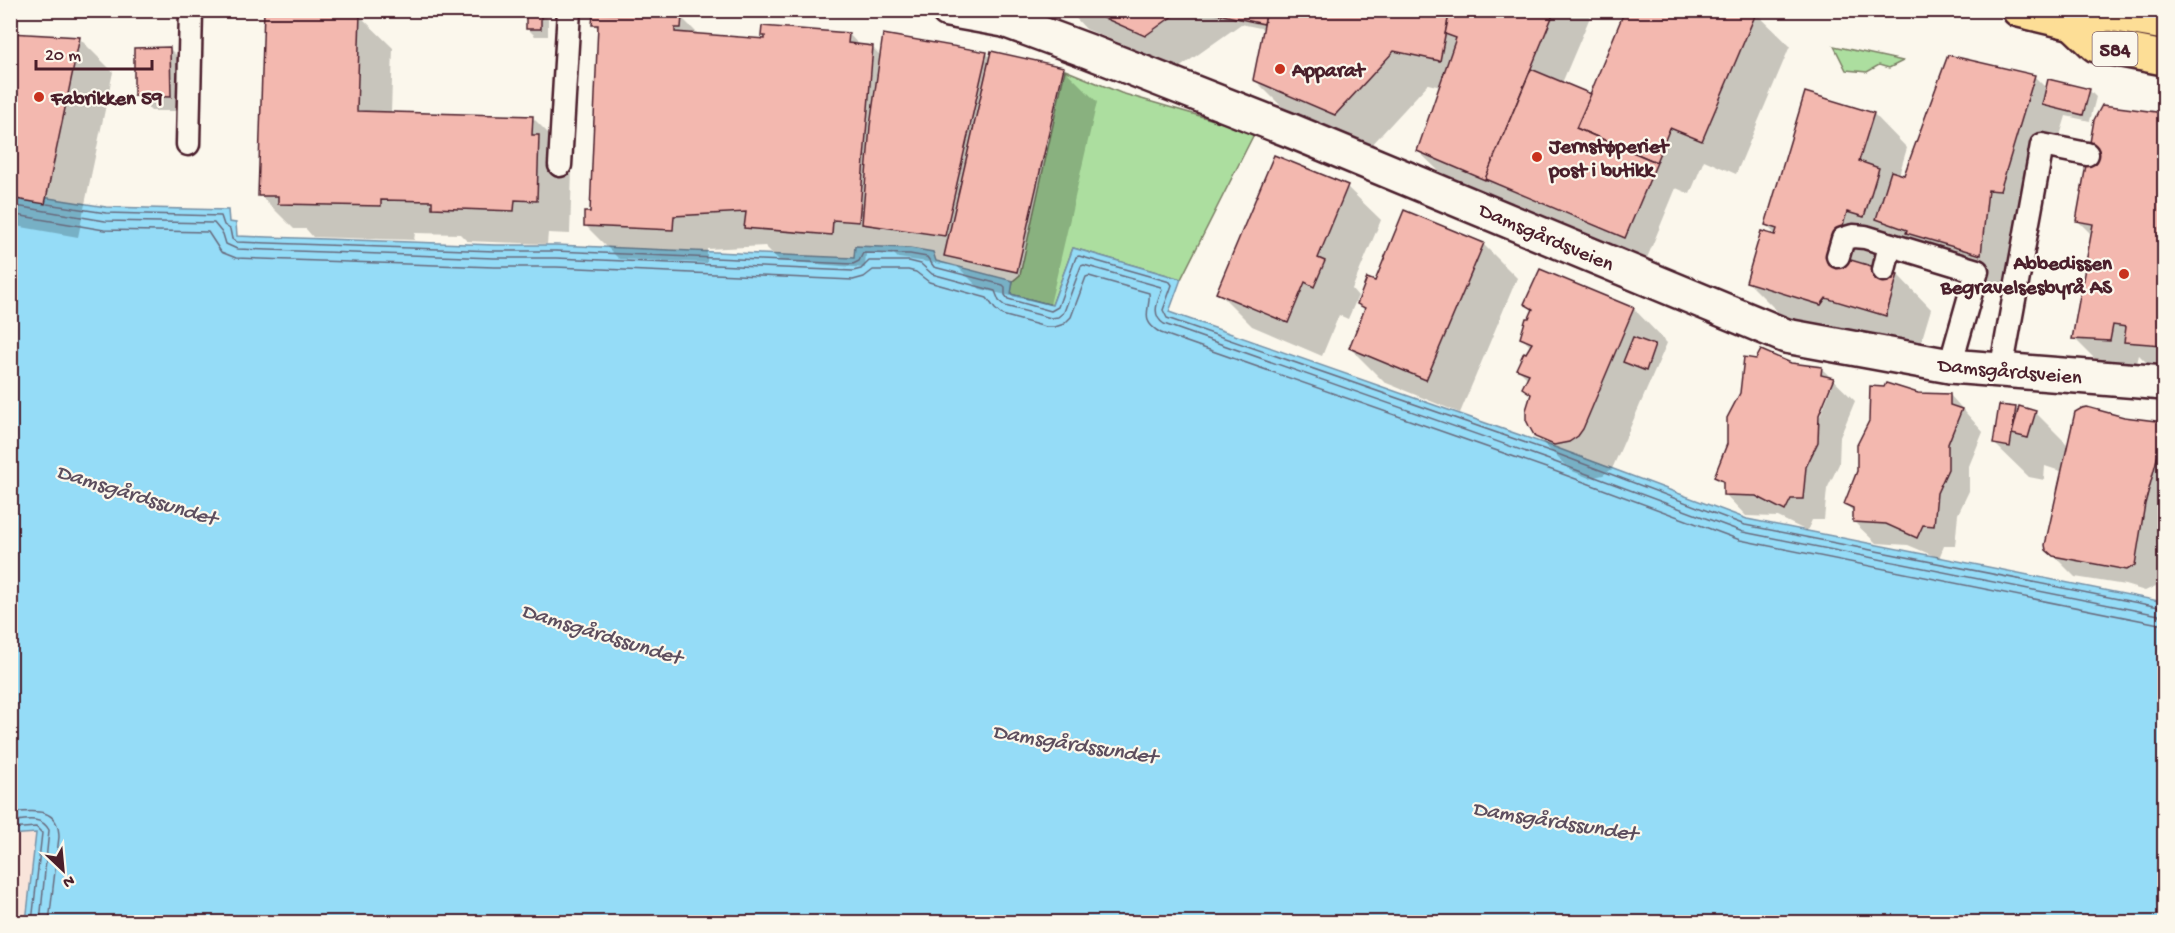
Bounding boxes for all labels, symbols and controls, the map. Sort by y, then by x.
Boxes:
road number: 584 [2092,32,2138,66]
scale bar [36,33,152,71]
text: 20 m [45,46,81,67]
place label: Apparat [1291,60,1367,85]
marker: Apparat [1273,62,1287,76]
place label: Fabrikken 59 [50,88,163,113]
marker: Fabrikken 59 [32,90,46,104]
place label: Jernstøperiet post i butikk [1548,136,1671,185]
marker: Jernstøperiet post i butikk [1530,150,1544,164]
street label: Damsgårdsveien [1472,199,1617,279]
place label: Abbedissen Begravelsesbyrå AS [1940,253,2113,302]
marker: Abbedissen Begravelsesbyrå AS [2117,267,2131,281]
street label: Damsgårdsveien [1935,355,2083,392]
water label: Damsgårdssundet [53,460,223,535]
water label: Damsgårdssundet [518,599,688,674]
water label: Damsgårdssundet [990,720,1162,772]
water label: Damsgårdssundet [1470,797,1642,849]
north arrow [33,840,93,900]
text: N [59,870,77,891]

